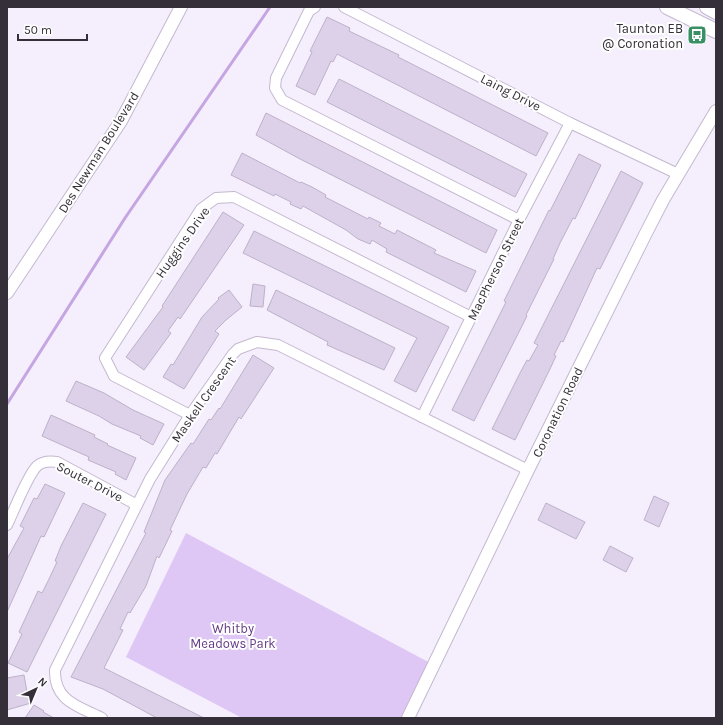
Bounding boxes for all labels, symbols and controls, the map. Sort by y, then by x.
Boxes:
scale bar [18,16,87,42]
place label: Taunton EB @ Coronation [602,21,683,51]
text: 50 m [24,23,52,37]
bus stop icon: Taunton EB @ Coronation [686,24,708,46]
street label: Laing Drive [478,71,544,114]
street label: Des Newman Boulevard [55,89,142,216]
street label: Huggins Drive [152,204,213,281]
street label: MacPherson Street [464,216,527,323]
street label: Maskell Crescent [168,353,239,445]
street label: Coronation Road [529,365,586,460]
street label: Souter Drive [54,458,126,505]
park label: Whitby Meadows Park [190,621,276,651]
north arrow [16,669,56,709]
text: N [35,675,50,690]

